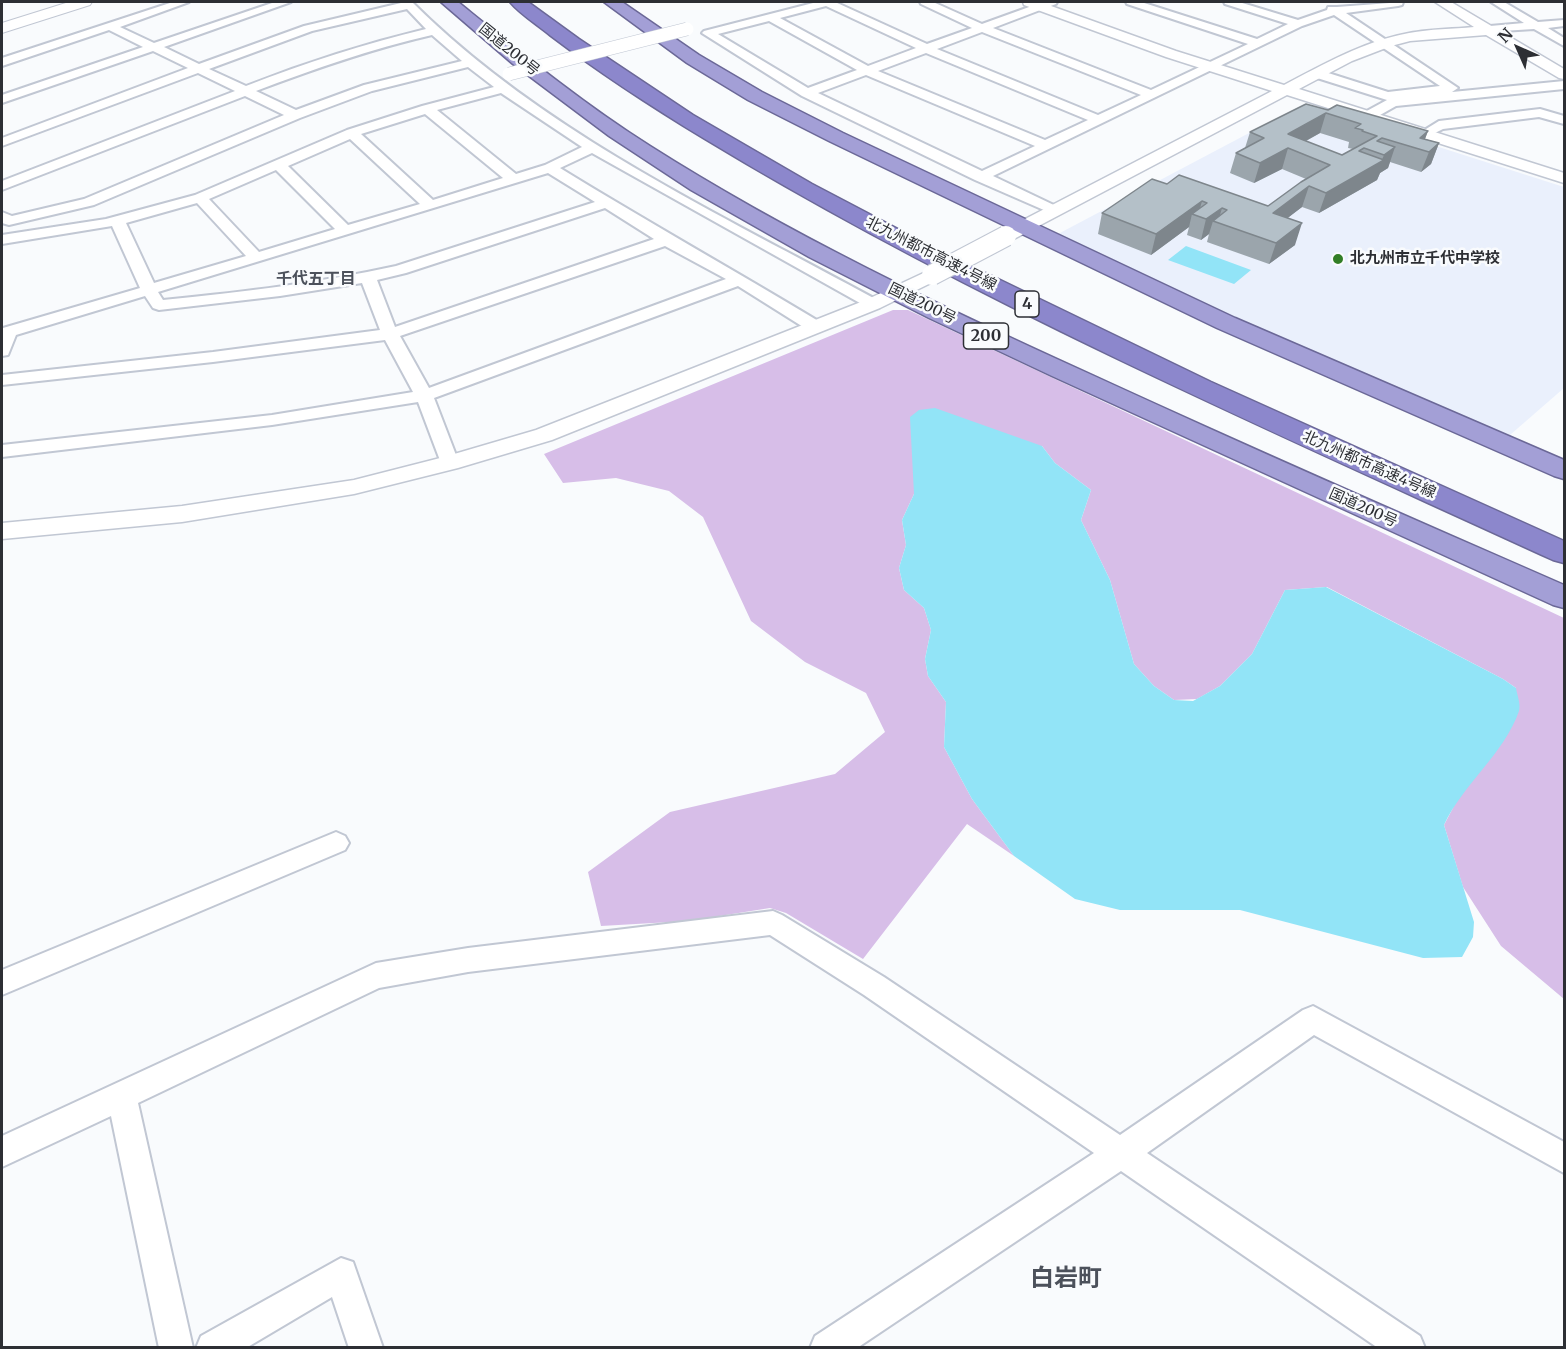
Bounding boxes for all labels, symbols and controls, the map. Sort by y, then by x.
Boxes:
north arrow [1488,18,1548,78]
street label: 国道200号 [475,20,543,80]
text: N [1494,24,1517,47]
street label: 北九州都市高速4号線 [863,213,999,295]
place label: 北九州市立千代中学校 [1350,250,1500,268]
marker: 北九州市立千代中学校 [1331,252,1345,266]
district label: 千代五丁目 [276,269,356,289]
street label: 国道200号 [885,280,959,328]
road number: 4 [1015,291,1039,317]
road number: 200 [964,323,1008,349]
street label: 北九州都市高速4号線 [1299,427,1439,503]
street label: 国道200号 [1326,485,1400,531]
district label: 白岩町 [1030,1265,1102,1293]

